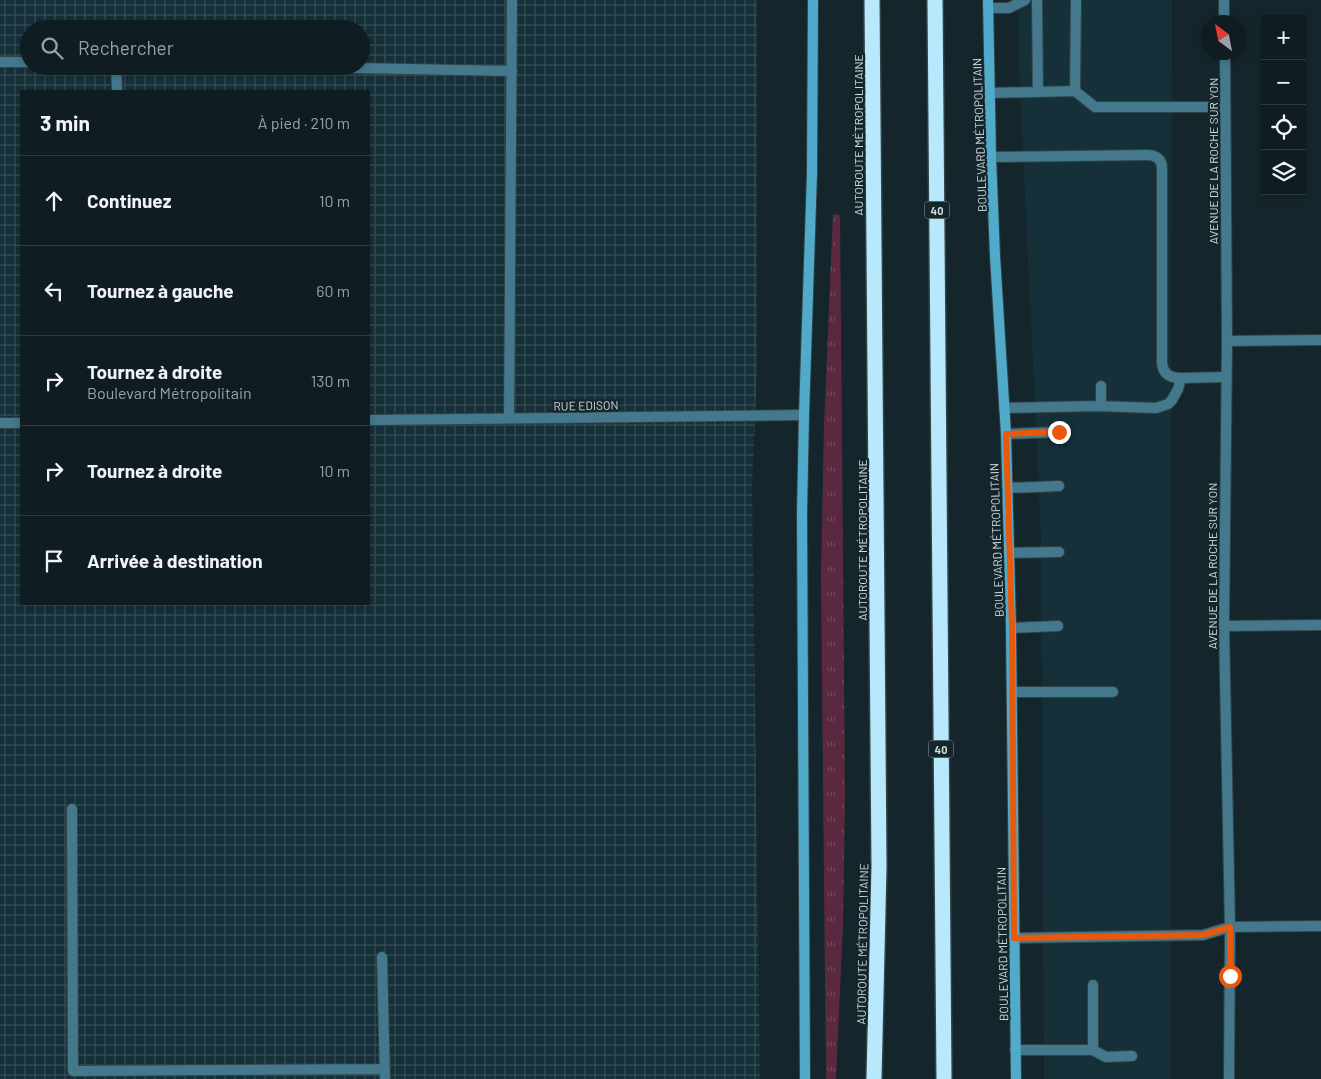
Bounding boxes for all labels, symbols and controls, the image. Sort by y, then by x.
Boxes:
north arrow [1201,15,1246,60]
map controls [1261,15,1306,195]
button: + [1261,15,1306,60]
search box [20,20,370,75]
icon: search [38,34,66,62]
text: Rechercher [78,36,174,59]
street label: AUTOROUTE MÉTROPOLITAINE [851,54,865,216]
street label: BOULEVARD MÉTROPOLITAIN [969,58,989,212]
button: − [1261,60,1306,105]
street label: AVENUE DE LA ROCHE SUR YON [1206,78,1220,244]
button: locate [1261,105,1306,150]
text: 3 min [40,110,90,135]
text: À pied · 210 m [258,113,350,132]
button: layers [1261,150,1306,195]
icon: ahead [40,187,68,215]
text: Continuez [87,189,171,212]
text: 10 m [319,191,350,210]
road number: 40 [924,202,950,218]
icon: left [40,277,68,305]
text: Tournez à gauche [87,279,234,302]
text: 60 m [316,281,350,300]
text: Tournez à droite [87,360,223,383]
icon: right [40,367,68,395]
text: 130 m [311,371,350,390]
text: Boulevard Métropolitain [87,383,252,402]
street label: RUE EDISON [553,397,619,413]
route end [1048,421,1071,444]
icon: right [40,457,68,485]
text: Tournez à droite [87,459,223,482]
street label: AUTOROUTE MÉTROPOLITAINE [855,459,869,621]
text: 10 m [319,461,350,480]
street label: BOULEVARD MÉTROPOLITAIN [986,463,1006,617]
street label: AVENUE DE LA ROCHE SUR YON [1205,483,1219,649]
icon: arrive [40,547,68,575]
text: Arrivée à destination [87,549,263,572]
road number: 40 [928,741,954,758]
street label: AUTOROUTE MÉTROPOLITAINE [854,863,870,1025]
street label: BOULEVARD MÉTROPOLITAIN [994,867,1010,1021]
route start [1219,965,1242,988]

